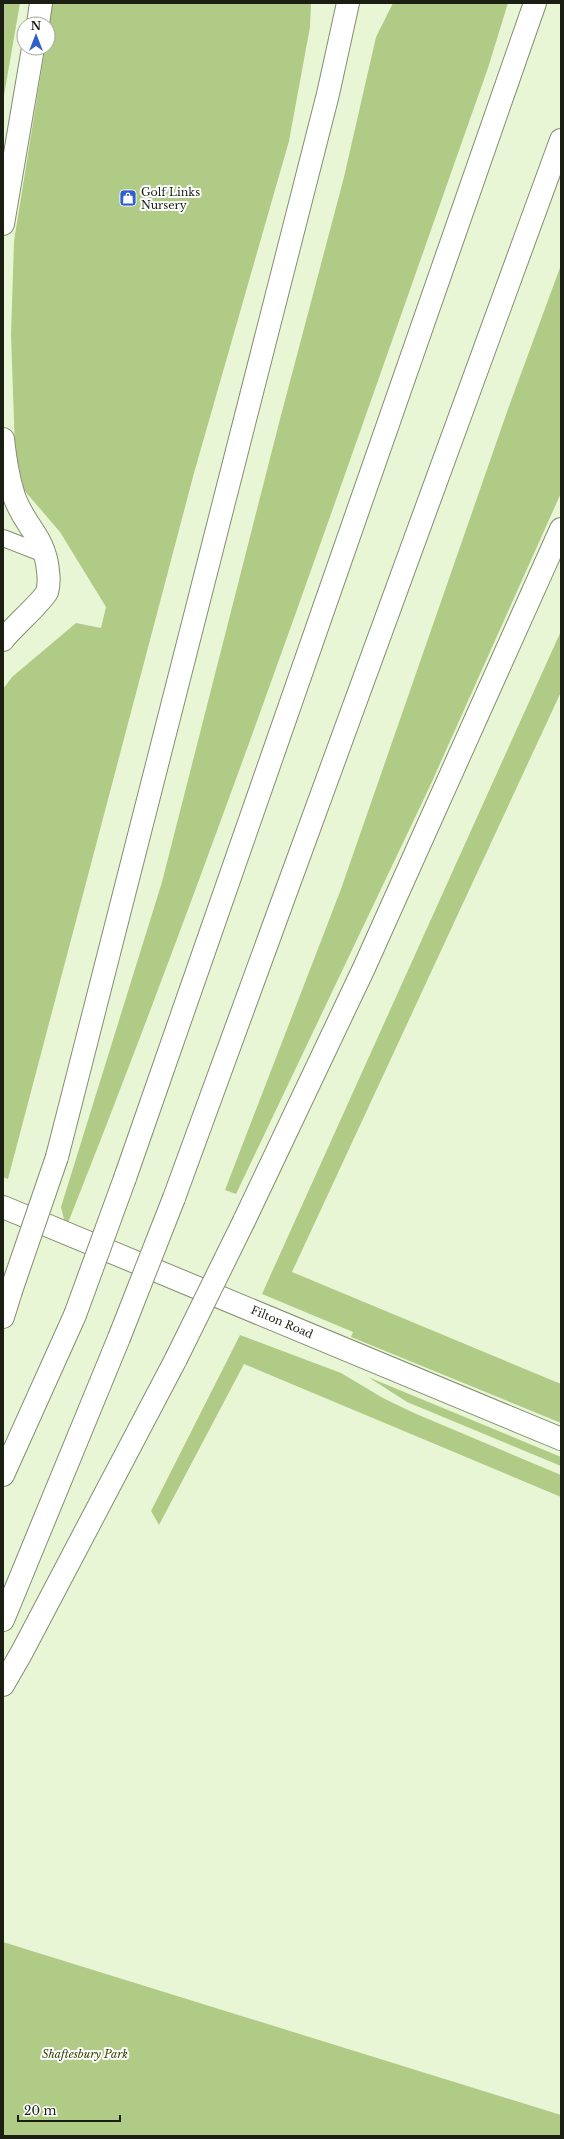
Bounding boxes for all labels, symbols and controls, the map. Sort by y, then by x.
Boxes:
north arrow [16,16,56,56]
text: N [31,19,42,33]
place label: Golf Links Nursery [141,185,200,212]
shop icon: Golf Links Nursery [118,188,138,208]
street label: Filton Road [249,1303,316,1342]
park label: Shaftesbury Park [42,2047,128,2061]
scale bar [18,2097,120,2123]
text: 20 m [24,2103,56,2118]

